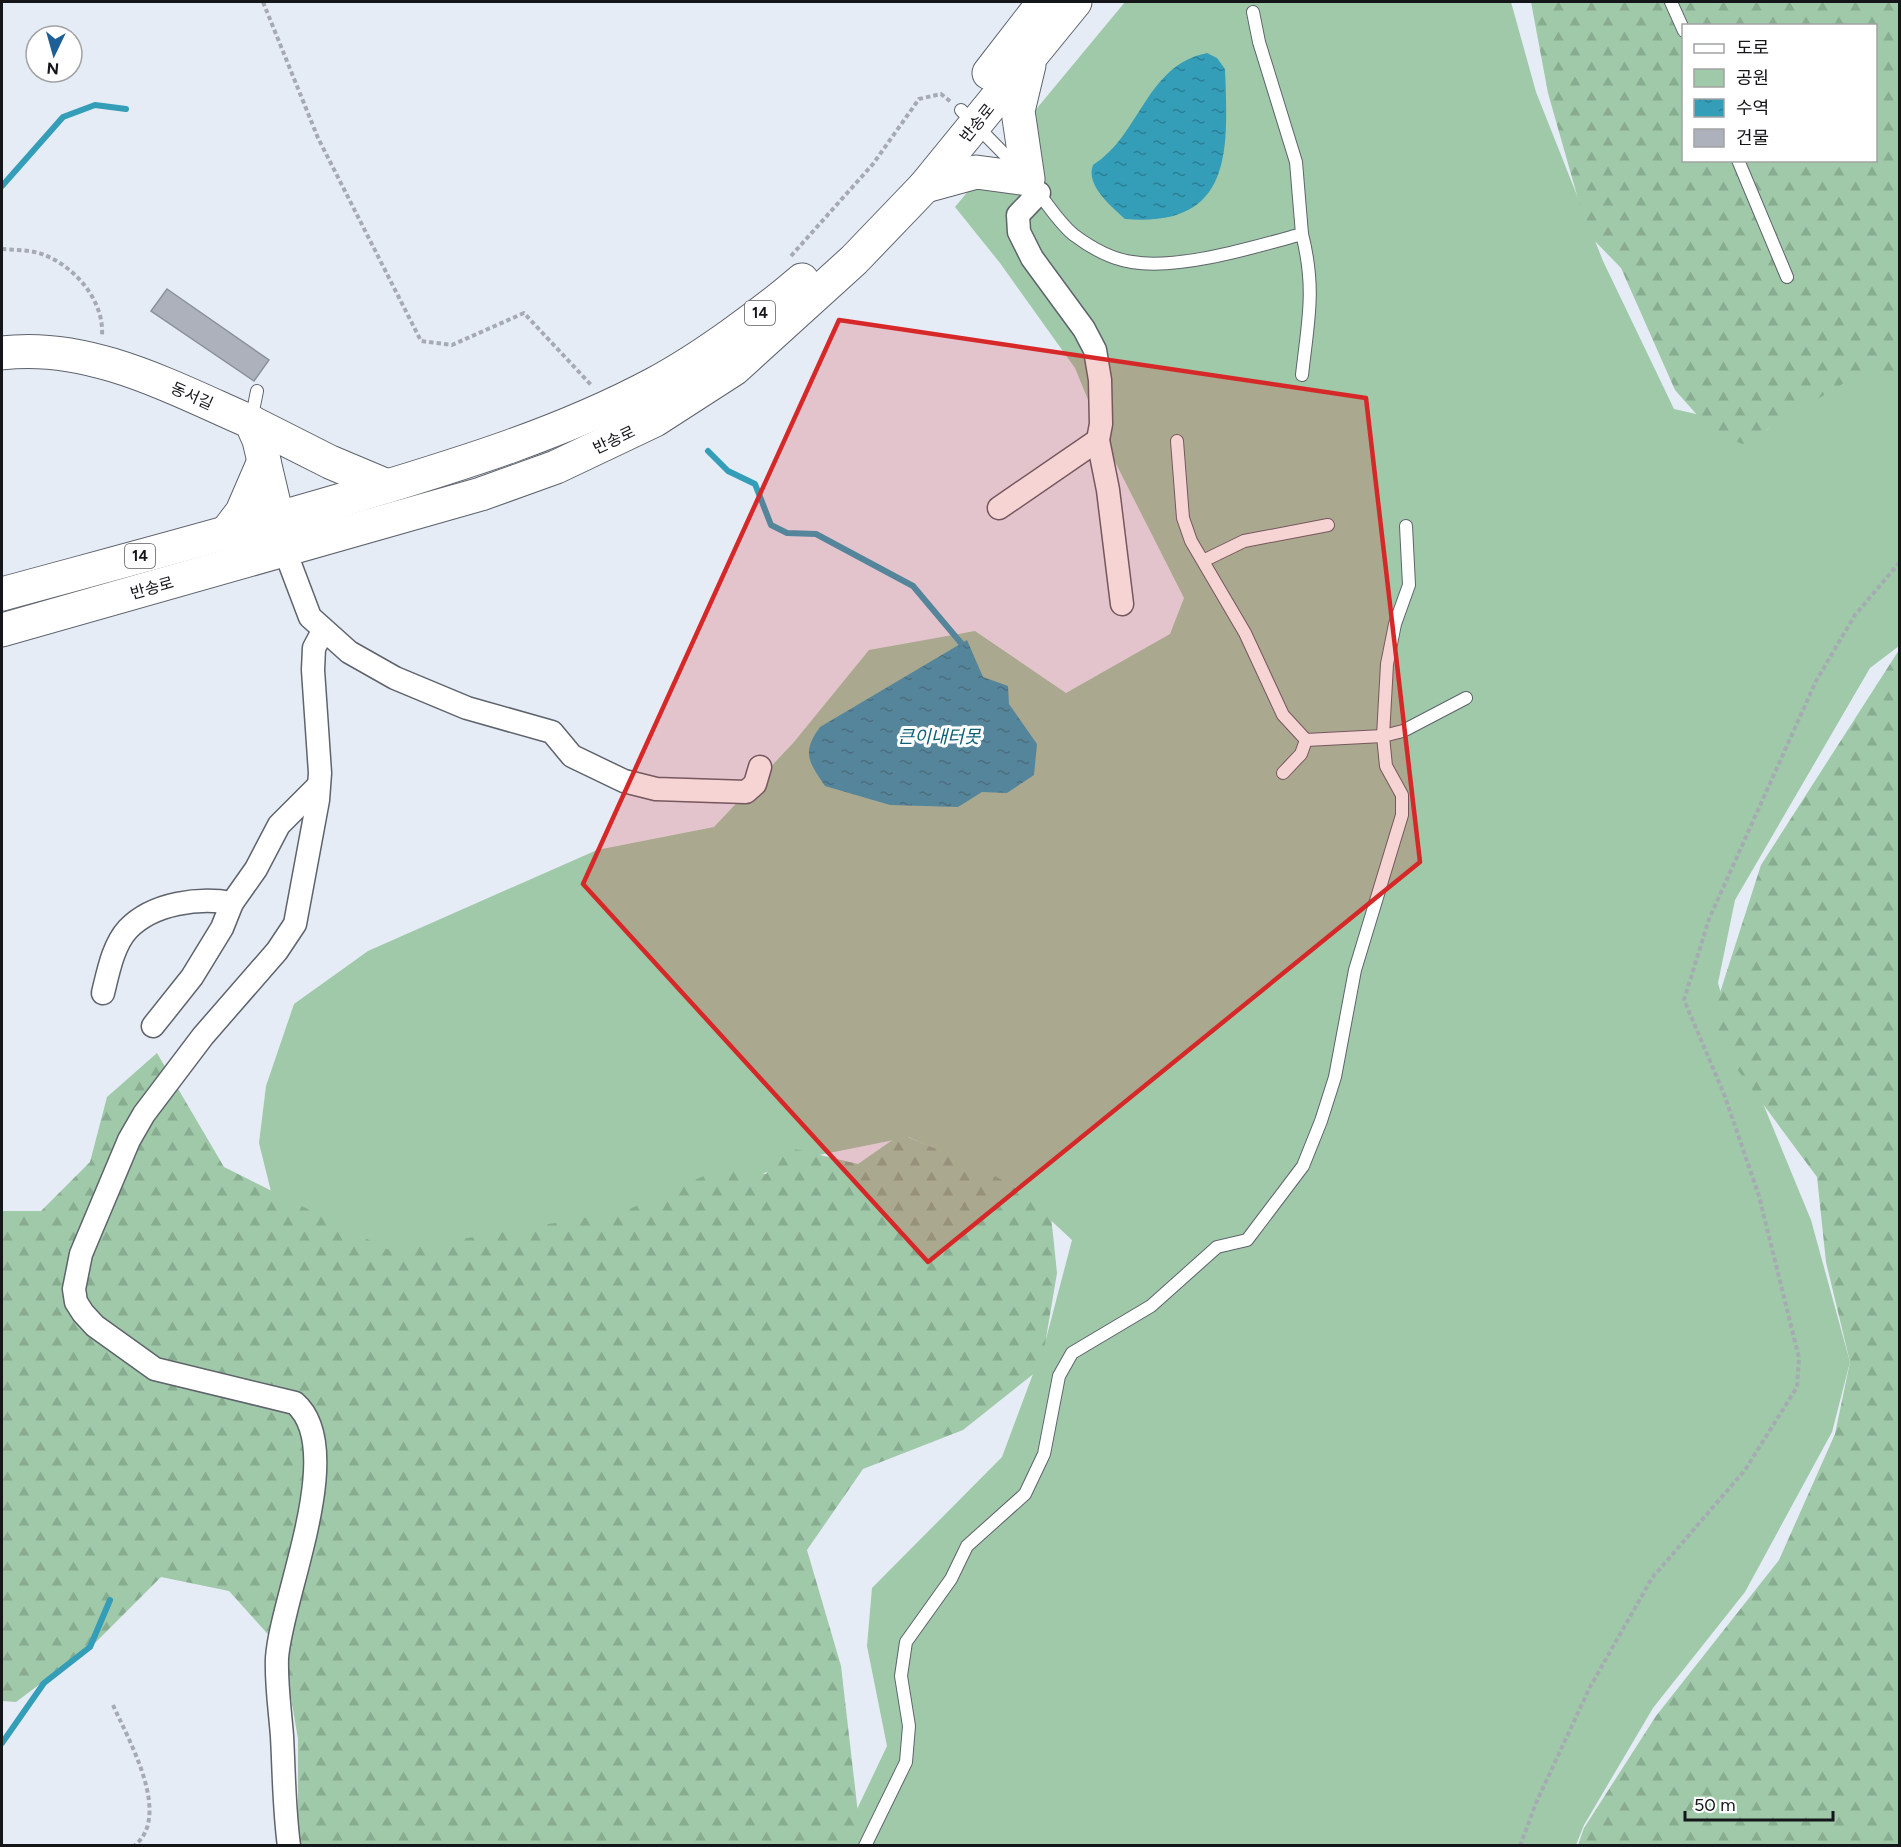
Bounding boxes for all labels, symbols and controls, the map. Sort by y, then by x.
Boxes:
north arrow [24,24,84,84]
legend [1682,24,1877,162]
text: 도로 [1736,37,1769,59]
text: N [46,58,60,78]
text: 공원 [1736,67,1769,89]
text: 수역 [1736,97,1769,119]
street label: 반송로 [956,100,998,146]
text: 건물 [1736,127,1769,149]
road number: 14 [745,301,775,325]
street label: 동서길 [168,378,216,414]
street label: 반송로 [590,422,638,458]
road number: 14 [125,544,155,568]
street label: 반송로 [128,573,176,603]
water label: 큰이내터못 [898,726,982,748]
scale bar [1685,1784,1834,1822]
text: 50 m [1694,1794,1736,1816]

